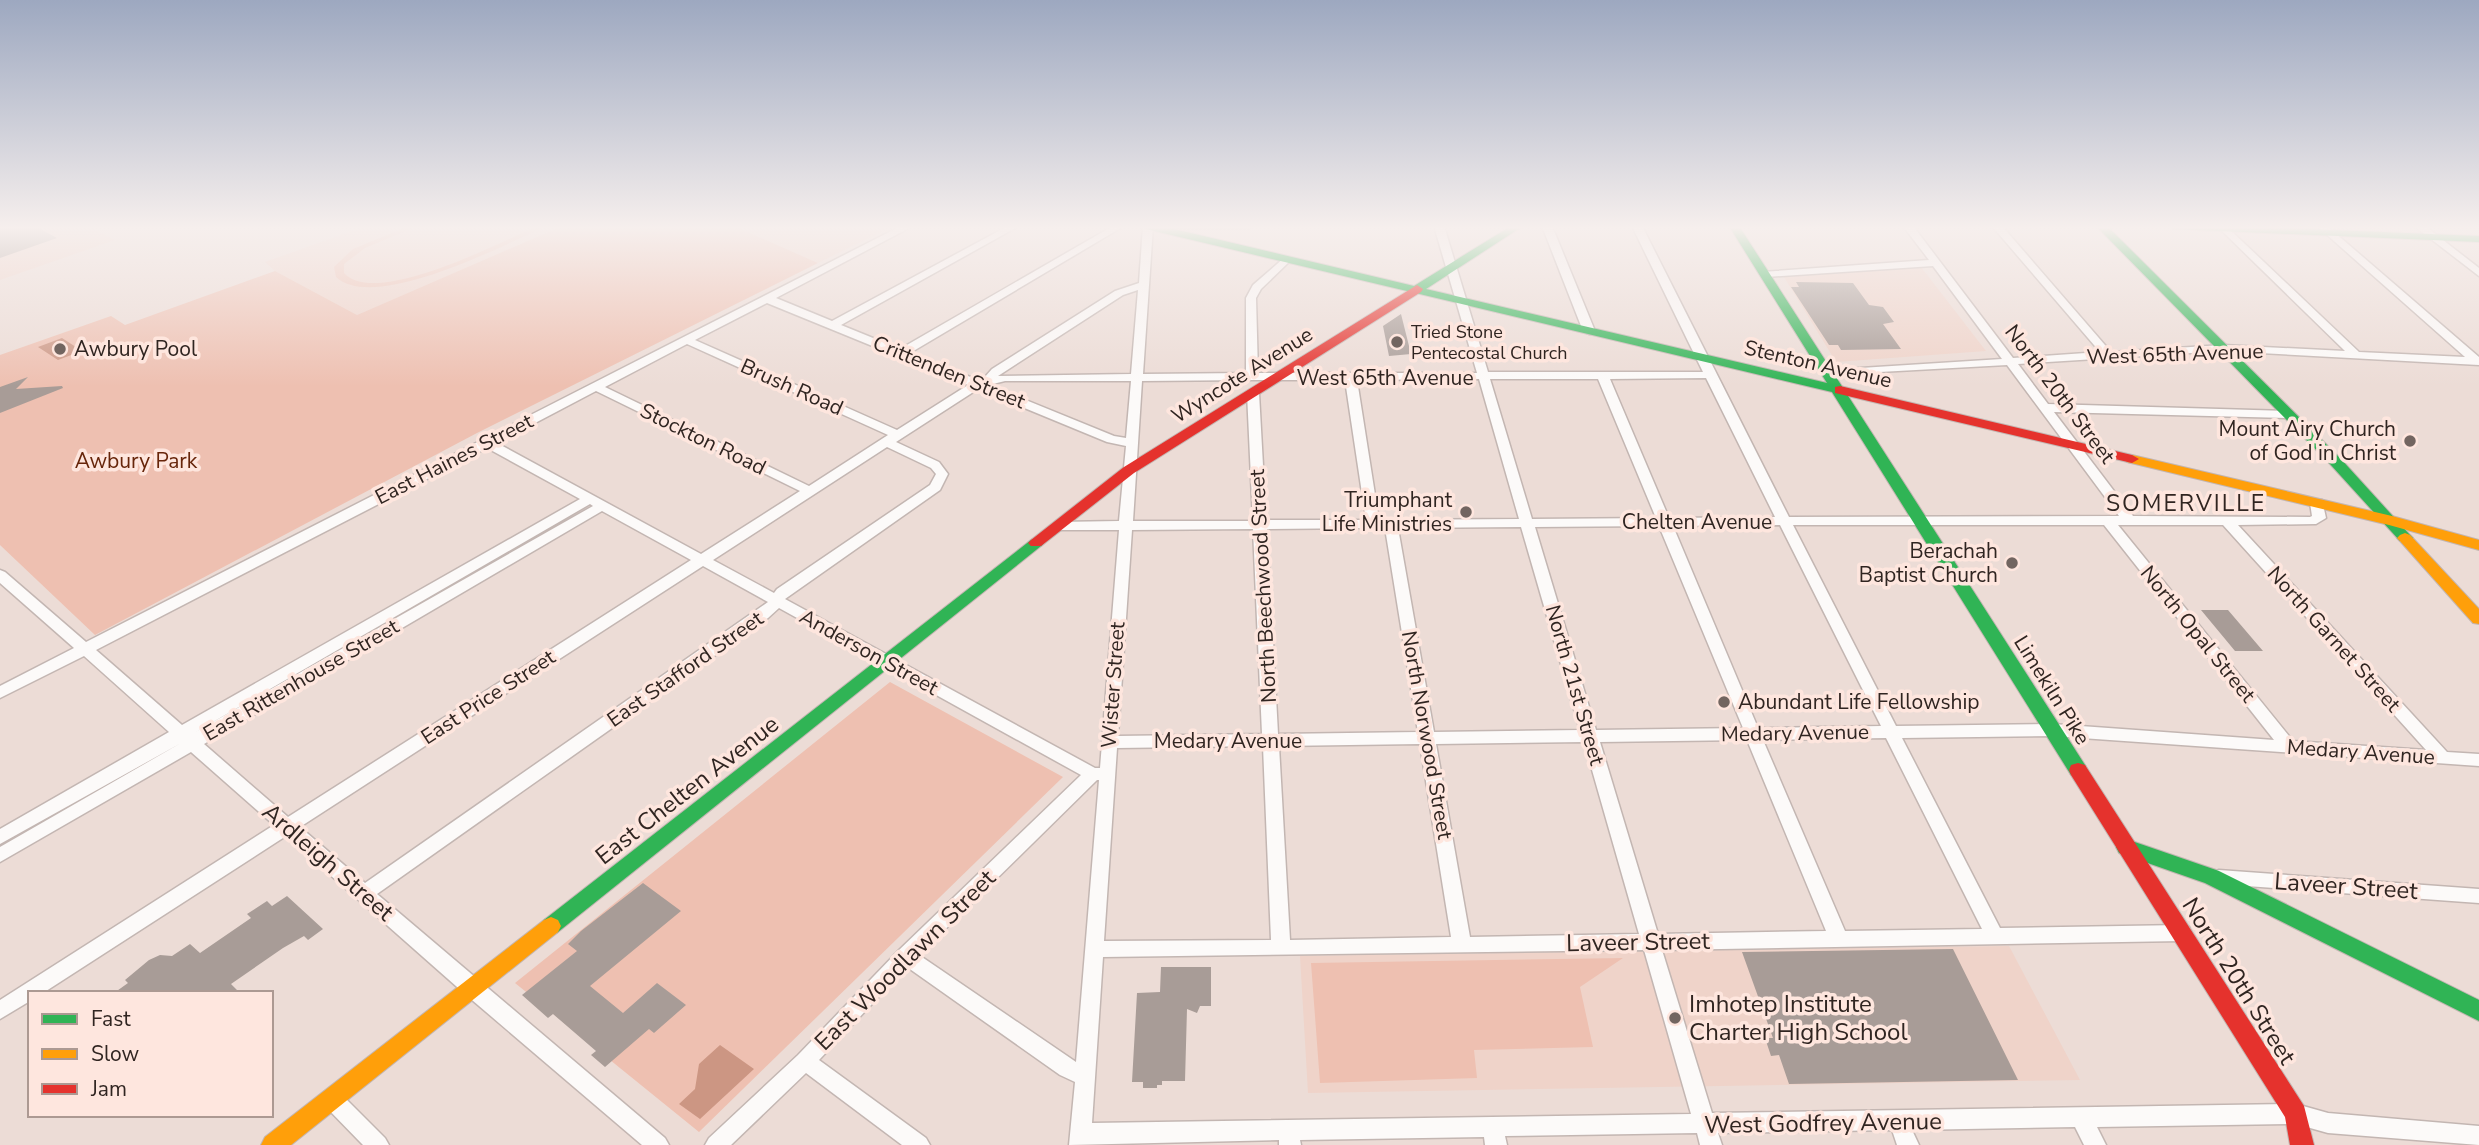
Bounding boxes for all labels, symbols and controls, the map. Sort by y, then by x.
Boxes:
street label: North 20th Street [1999,319,2122,470]
street label: Wyncote Avenue [1166,320,1318,430]
place label: Tried Stone Pentecostal Church [1411,320,1567,365]
street label: Crittenden Street [869,329,1030,416]
street label: Stenton Avenue [1741,333,1895,395]
marker: Tried Stone Pentecostal Church [1389,334,1405,350]
place label: Awbury Pool [74,335,198,363]
street label: West 65th Avenue [2086,337,2264,371]
marker: Awbury Pool [52,341,68,357]
street label: Brush Road [736,352,848,422]
street label: West 65th Avenue [1296,364,1474,392]
street label: Stockton Road [635,396,771,482]
street label: East Haines Street [370,407,538,511]
place label: Mount Airy Church of God in Christ [2219,415,2397,467]
marker: Mount Airy Church of God in Christ [2402,433,2418,449]
park label: Awbury Park [75,447,198,475]
street label: North Beechwood Street [1243,468,1283,703]
place label: Triumphant Life Ministries [1322,486,1453,538]
district label: SOMERVILLE [2106,488,2266,519]
marker: Triumphant Life Ministries [1458,504,1474,520]
street label: Chelten Avenue [1622,508,1772,536]
place label: Berachah Baptist Church [1859,537,1998,589]
marker: Berachah Baptist Church [2004,555,2020,571]
street label: North Opal Street [2134,560,2262,709]
street label: North Garnet Street [2261,560,2407,718]
street label: Anderson Street [795,602,944,702]
street label: North 21st Street [1539,602,1611,769]
street label: East Stafford Street [601,604,769,733]
street label: East Rittenhouse Street [198,612,405,748]
street label: Wister Street [1095,620,1131,749]
street label: North Norwood Street [1395,629,1459,842]
street label: Limekiln Pike [2007,630,2097,750]
street label: East Price Street [415,643,561,751]
place label: Abundant Life Fellowship [1738,688,1980,716]
marker: Abundant Life Fellowship [1716,694,1732,710]
street label: East Chelten Avenue [589,708,785,872]
street label: Medary Avenue [1721,718,1869,748]
street label: Medary Avenue [1154,727,1302,755]
street label: Medary Avenue [2286,733,2436,771]
street label: Ardleigh Street [255,796,401,928]
street label: East Woodlawn Street [808,862,1003,1057]
street label: Laveer Street [2273,865,2419,907]
street label: North 20th Street [2175,892,2303,1071]
street label: Laveer Street [1566,925,1711,959]
place label: Imhotep Institute Charter High School [1689,988,1908,1048]
legend [28,991,273,1117]
text: Fast [91,1005,131,1033]
marker: Imhotep Institute Charter High School [1667,1010,1683,1026]
text: Slow [91,1040,140,1068]
text: Jam [90,1075,127,1103]
street label: West Godfrey Avenue [1704,1105,1942,1141]

